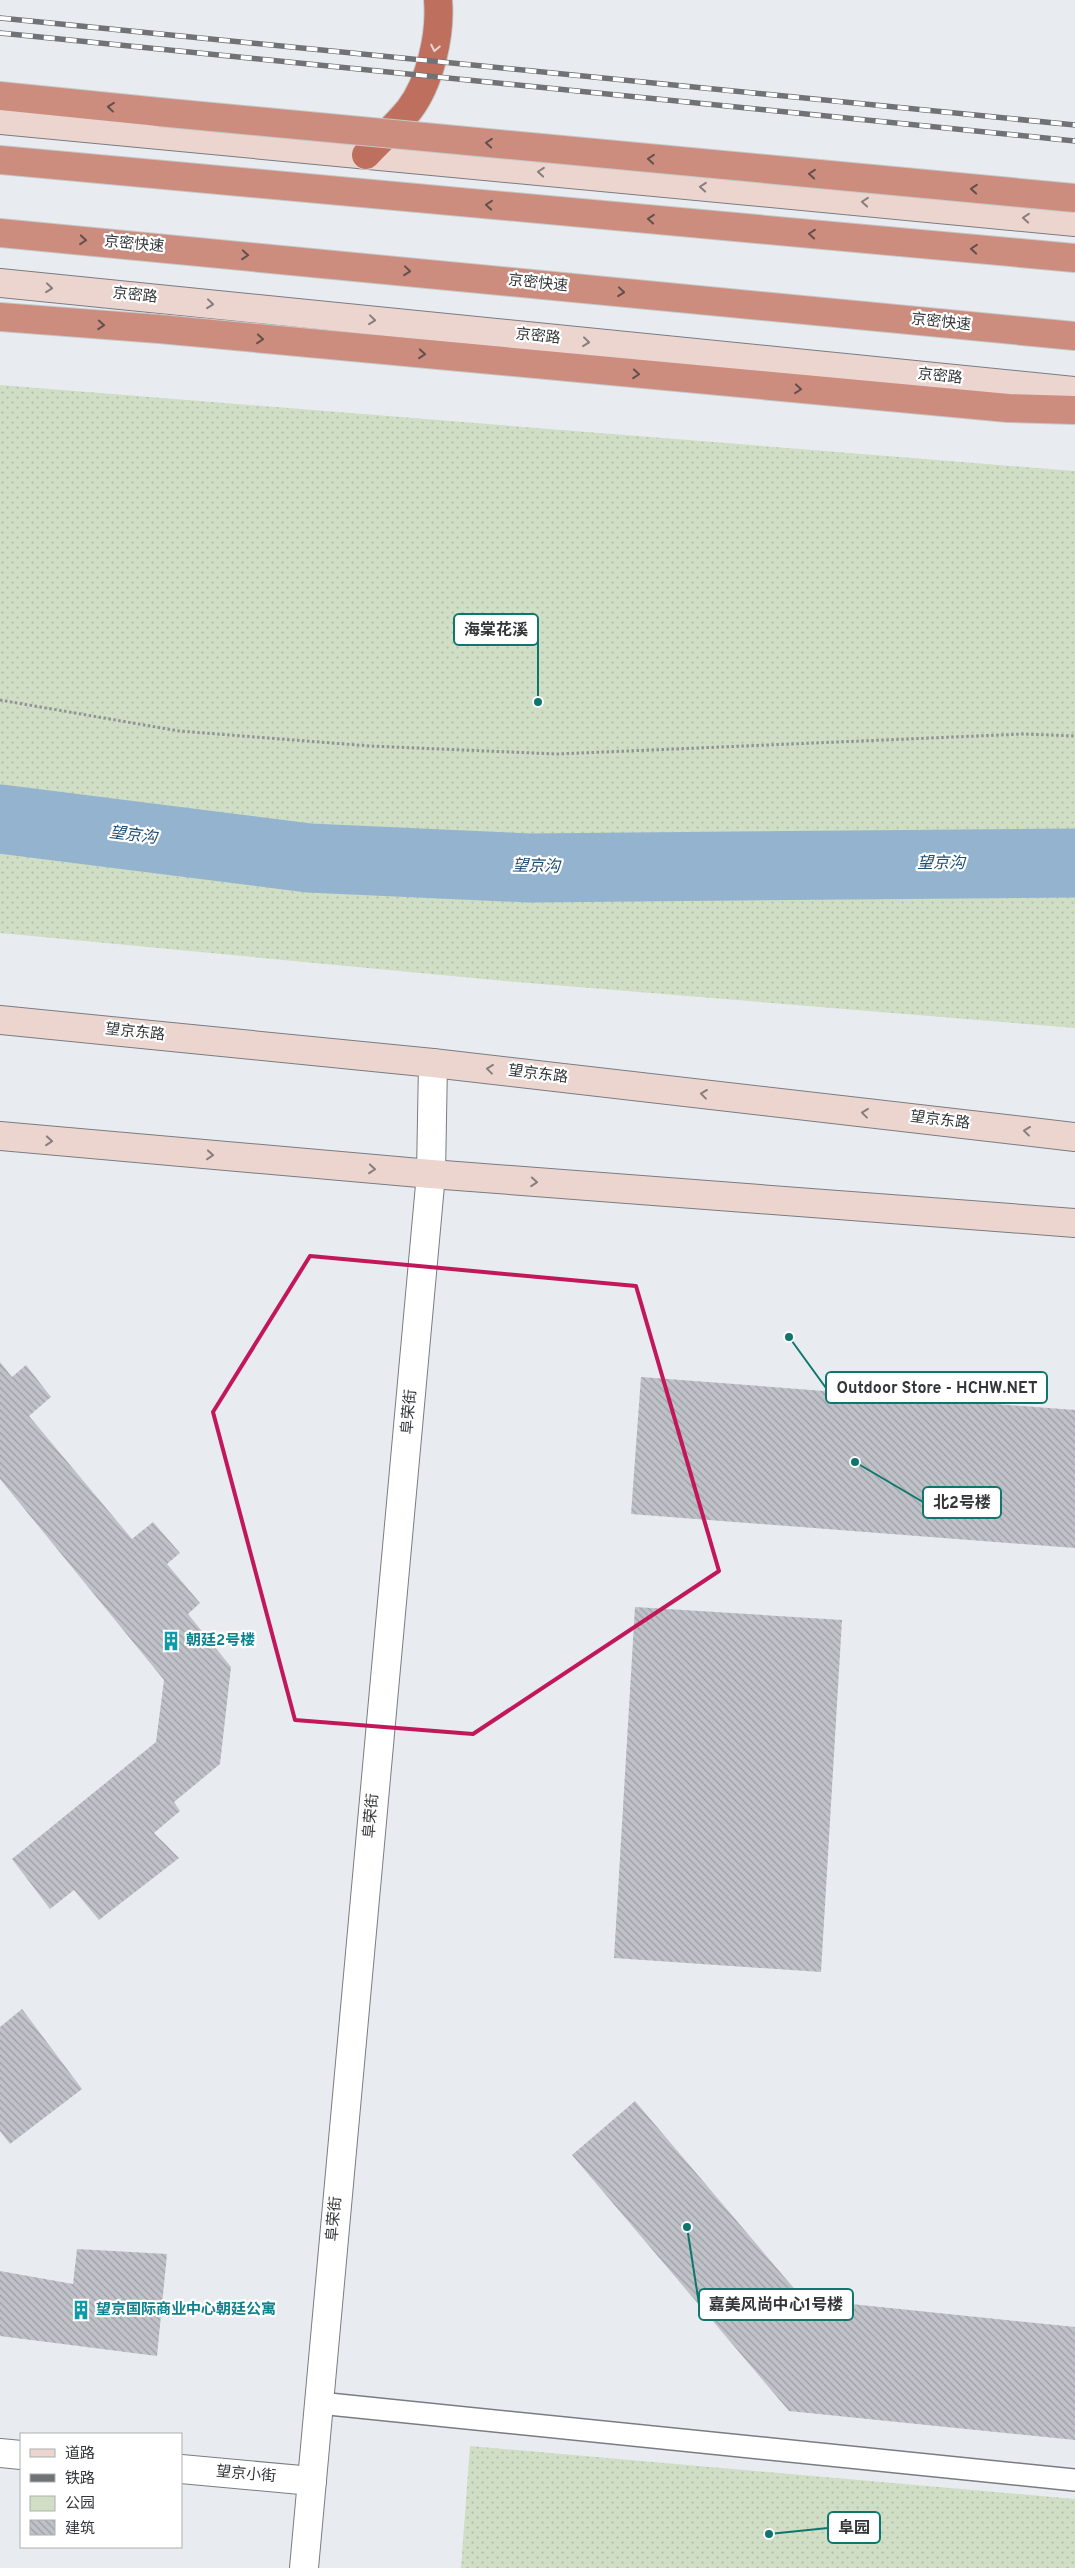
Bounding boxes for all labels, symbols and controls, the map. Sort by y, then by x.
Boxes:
one-way arrow [430,44,441,53]
one-way arrow [106,102,114,113]
one-way arrow [485,138,493,149]
one-way arrow [646,153,654,164]
one-way arrow [537,167,545,178]
one-way arrow [808,169,816,180]
one-way arrow [699,182,707,193]
one-way arrow [970,184,978,195]
one-way arrow [860,197,868,208]
one-way arrow [484,199,492,210]
one-way arrow [1022,212,1030,223]
one-way arrow [646,214,654,225]
one-way arrow [808,229,816,240]
street label: 京密快速 [103,233,165,257]
one-way arrow [80,234,88,245]
one-way arrow [970,244,978,255]
one-way arrow [242,249,250,260]
one-way arrow [403,265,411,276]
street label: 京密快速 [507,271,569,297]
one-way arrow [45,282,53,293]
street label: 京密路 [112,284,158,308]
one-way arrow [617,286,625,297]
one-way arrow [206,298,214,309]
street label: 京密快速 [910,310,972,336]
one-way arrow [368,314,376,325]
one-way arrow [97,319,105,330]
street label: 京密路 [515,325,561,349]
one-way arrow [256,333,264,344]
one-way arrow [582,336,590,347]
one-way arrow [418,348,426,359]
street label: 京密路 [917,365,963,389]
one-way arrow [632,368,640,379]
one-way arrow [794,383,802,394]
callout: 海棠花溪 [454,614,538,645]
text: 海棠花溪 [464,621,528,641]
water label: 望京沟 [108,823,160,849]
water label: 望京沟 [917,854,967,874]
water label: 望京沟 [512,857,562,877]
street label: 望京东路 [104,1020,166,1046]
street label: 望京东路 [507,1062,569,1088]
one-way arrow [486,1064,494,1075]
one-way arrow [699,1089,707,1100]
one-way arrow [861,1108,869,1119]
street label: 望京东路 [909,1108,971,1134]
one-way arrow [1022,1126,1030,1137]
one-way arrow [45,1135,53,1146]
one-way arrow [207,1149,215,1160]
one-way arrow [369,1163,377,1174]
one-way arrow [531,1176,539,1187]
callout: Outdoor Store - HCHW.NET [826,1372,1047,1403]
text: Outdoor Store - HCHW.NET [836,1379,1038,1399]
street label: 阜荣街 [399,1389,421,1435]
callout: 北2号楼 [923,1487,1001,1518]
text: 北2号楼 [933,1494,991,1514]
building icon: 朝廷2号楼 [160,1630,182,1652]
place label: 朝廷2号楼 [186,1632,255,1651]
street label: 阜荣街 [361,1793,383,1839]
street label: 阜荣街 [324,2196,346,2242]
callout: 嘉美风尚中心1号楼 [699,2289,853,2320]
text: 嘉美风尚中心1号楼 [709,2296,843,2316]
building icon: 望京国际商业中心朝廷公寓 [70,2299,92,2321]
place label: 望京国际商业中心朝廷公寓 [96,2301,276,2320]
legend [20,2433,182,2548]
text: 道路 [65,2445,95,2464]
street label: 望京小街 [215,2463,277,2487]
text: 铁路 [65,2470,95,2489]
text: 公园 [65,2495,95,2514]
callout: 阜园 [828,2512,880,2543]
text: 阜园 [838,2518,870,2539]
text: 建筑 [65,2520,95,2539]

